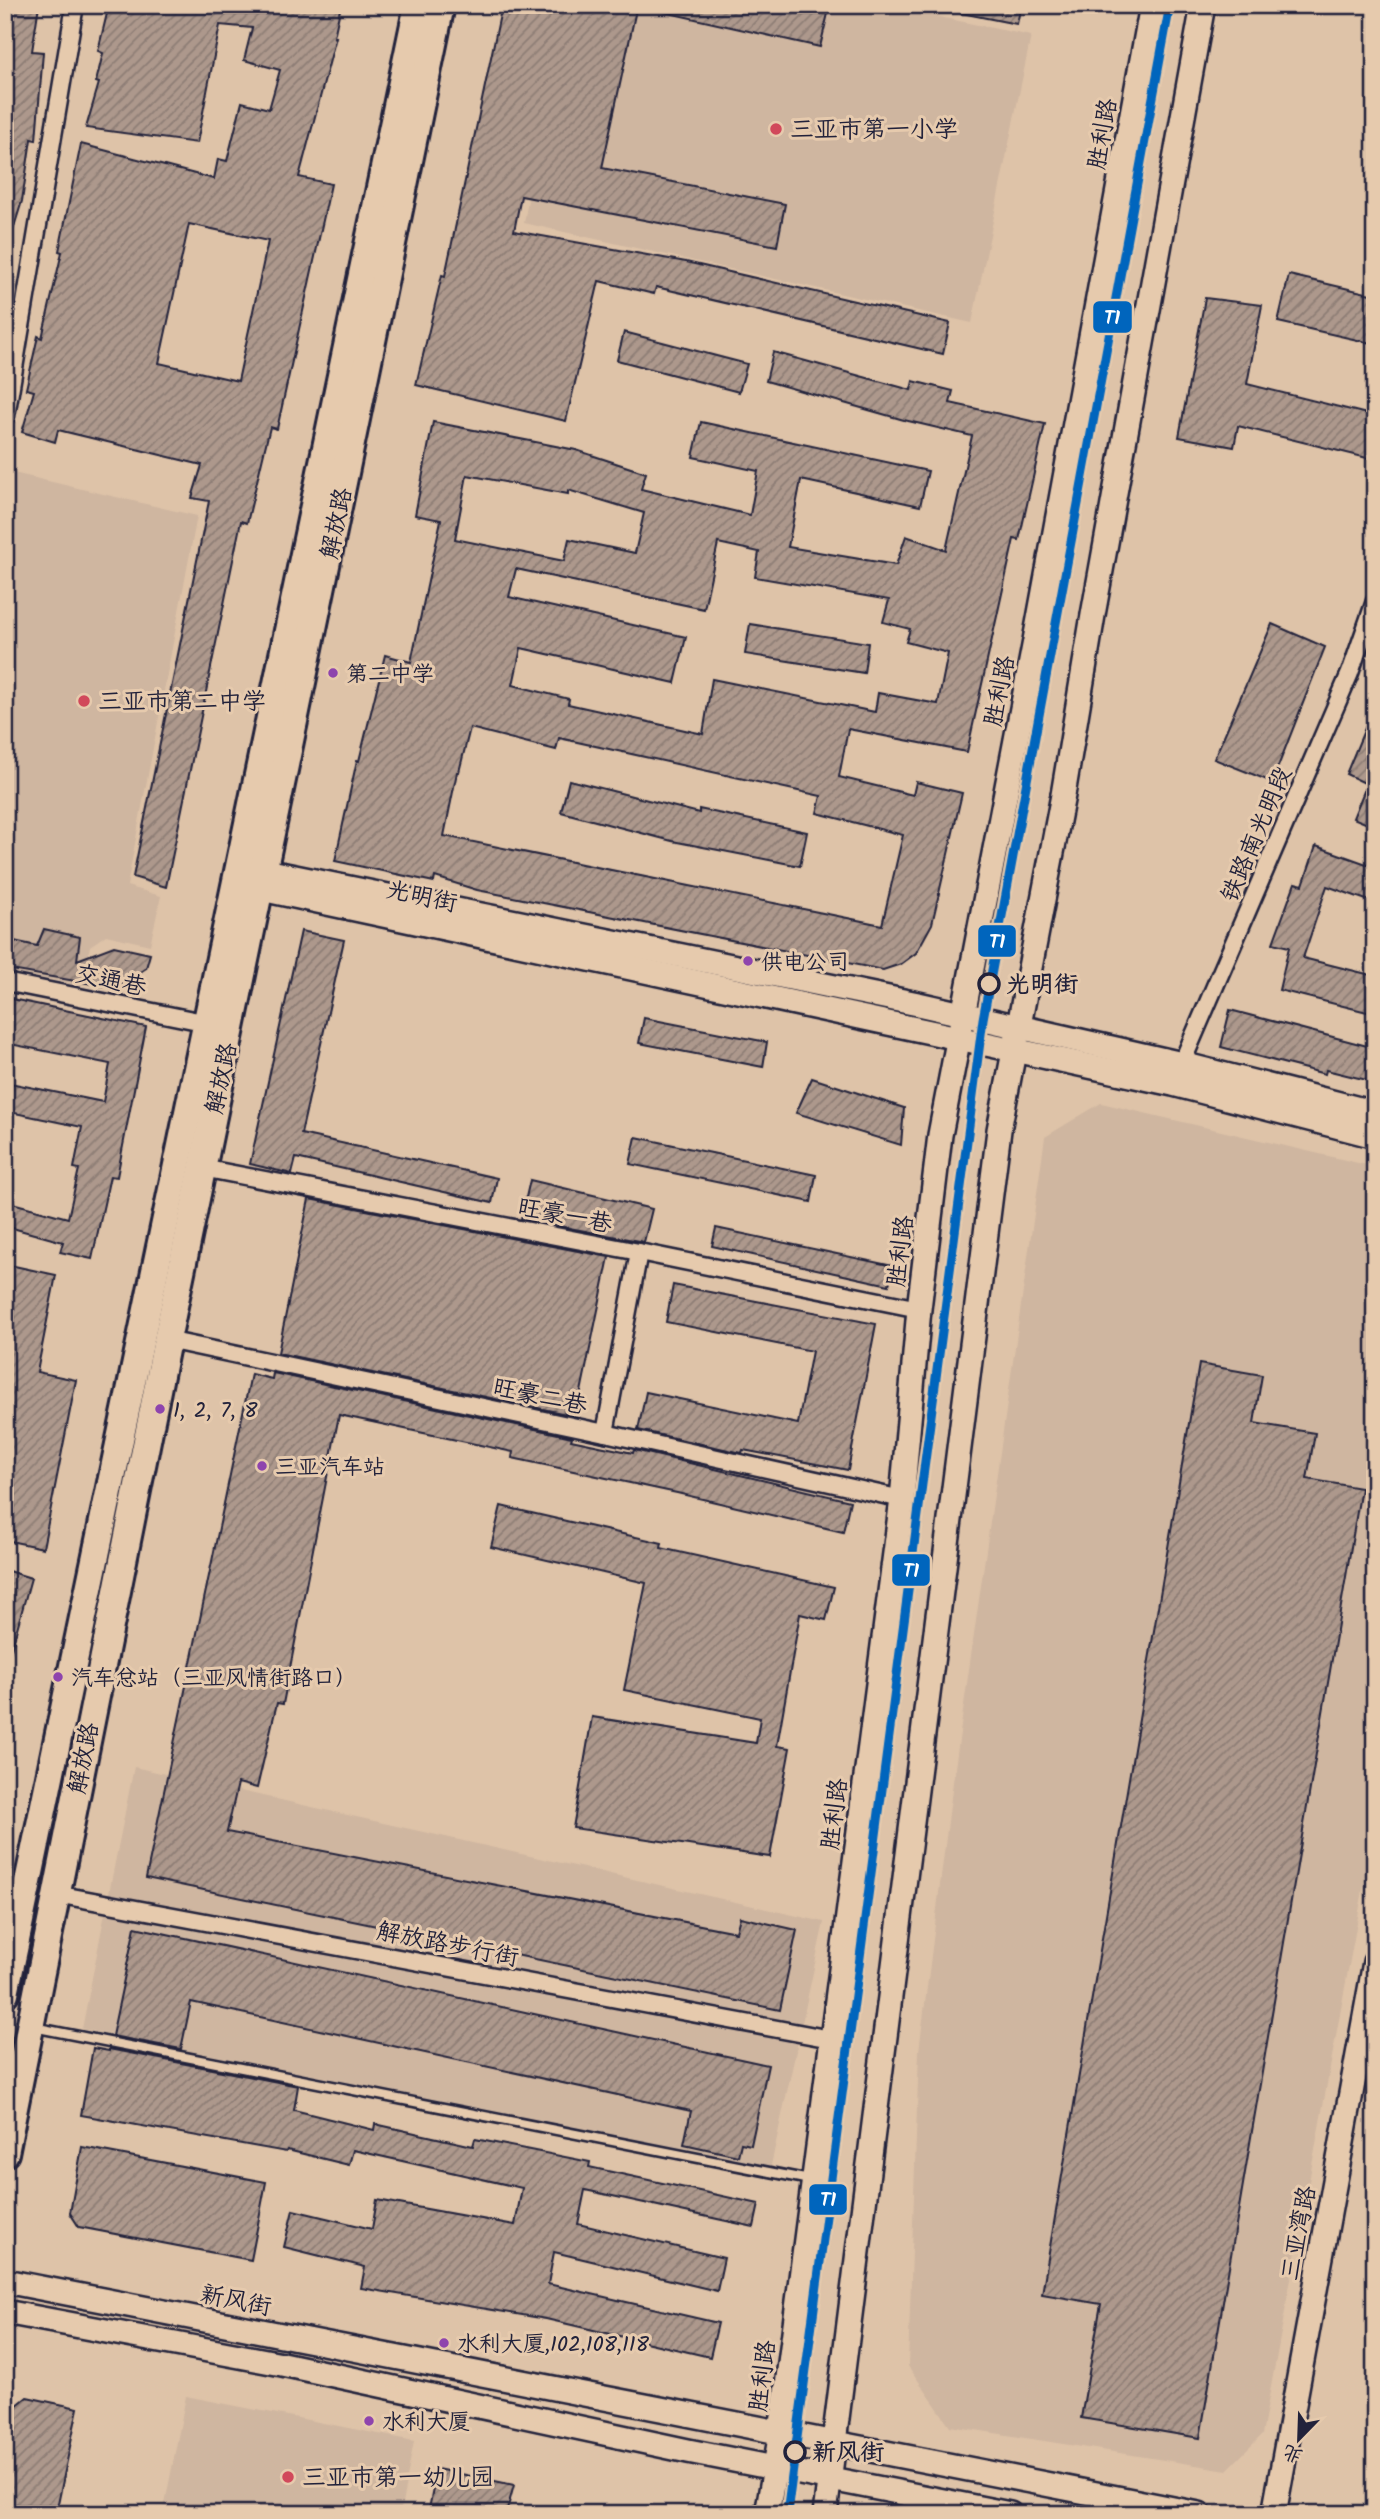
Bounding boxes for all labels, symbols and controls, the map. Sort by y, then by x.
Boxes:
street label: 胜利路 [1078,95,1129,173]
place label: 三亚市第一小学 [790,111,958,150]
marker: 三亚市第一小学 [768,121,784,137]
line badge: T1 [1092,300,1133,334]
text: T1 [1104,304,1120,334]
street label: 解放路 [311,484,364,563]
street label: 胜利路 [974,652,1026,730]
place label: 第二中学 [346,658,434,693]
marker: 第二中学 [326,666,340,680]
place label: 三亚市第二中学 [98,683,266,722]
marker: 三亚市第二中学 [76,693,92,709]
street label: 铁路南光明段 [1211,761,1303,908]
street label: 光明街 [382,871,461,924]
line badge: T1 [977,924,1017,958]
text: T1 [989,928,1005,958]
place label: 供电公司 [761,946,849,981]
marker: 供电公司 [741,954,755,968]
street label: 交通巷 [71,955,150,1008]
place label: 光明街 [1006,966,1078,1005]
marker: 光明街 [978,973,1000,995]
street label: 解放路 [196,1039,249,1118]
street label: 旺豪一巷 [514,1188,616,1245]
street label: 胜利路 [878,1213,925,1289]
street label: 旺豪二巷 [489,1368,591,1427]
place label: 1, 2, 7, 8 [173,1394,258,1429]
marker: 1, 2, 7, 8 [153,1402,167,1416]
place label: 三亚汽车站 [275,1451,385,1486]
marker: 三亚汽车站 [255,1459,269,1473]
line badge: T1 [891,1553,931,1587]
text: T1 [903,1557,919,1587]
place label: 汽车总站（三亚风情街路口） [71,1662,357,1697]
marker: 汽车总站（三亚风情街路口） [51,1670,65,1684]
street label: 解放路 [58,1719,110,1797]
street label: 胜利路 [812,1776,859,1852]
street label: 解放路步行街 [373,1913,522,1978]
street label: 三亚湾路 [1271,2182,1328,2284]
line badge: T1 [808,2183,848,2216]
text: T1 [820,2186,836,2216]
street label: 新风街 [197,2275,275,2327]
place label: 水利大厦,102,108,118 [457,2328,650,2363]
marker: 水利大厦,102,108,118 [437,2336,451,2350]
street label: 胜利路 [740,2338,787,2414]
north arrow [1264,2404,1334,2474]
place label: 水利大厦 [382,2406,470,2441]
marker: 水利大厦 [362,2414,376,2428]
place label: 新风街 [812,2434,884,2473]
text: 北 [1279,2435,1308,2470]
marker: 新风街 [784,2441,806,2463]
place label: 三亚市第一幼儿园 [302,2459,494,2498]
marker: 三亚市第一幼儿园 [280,2469,296,2485]

